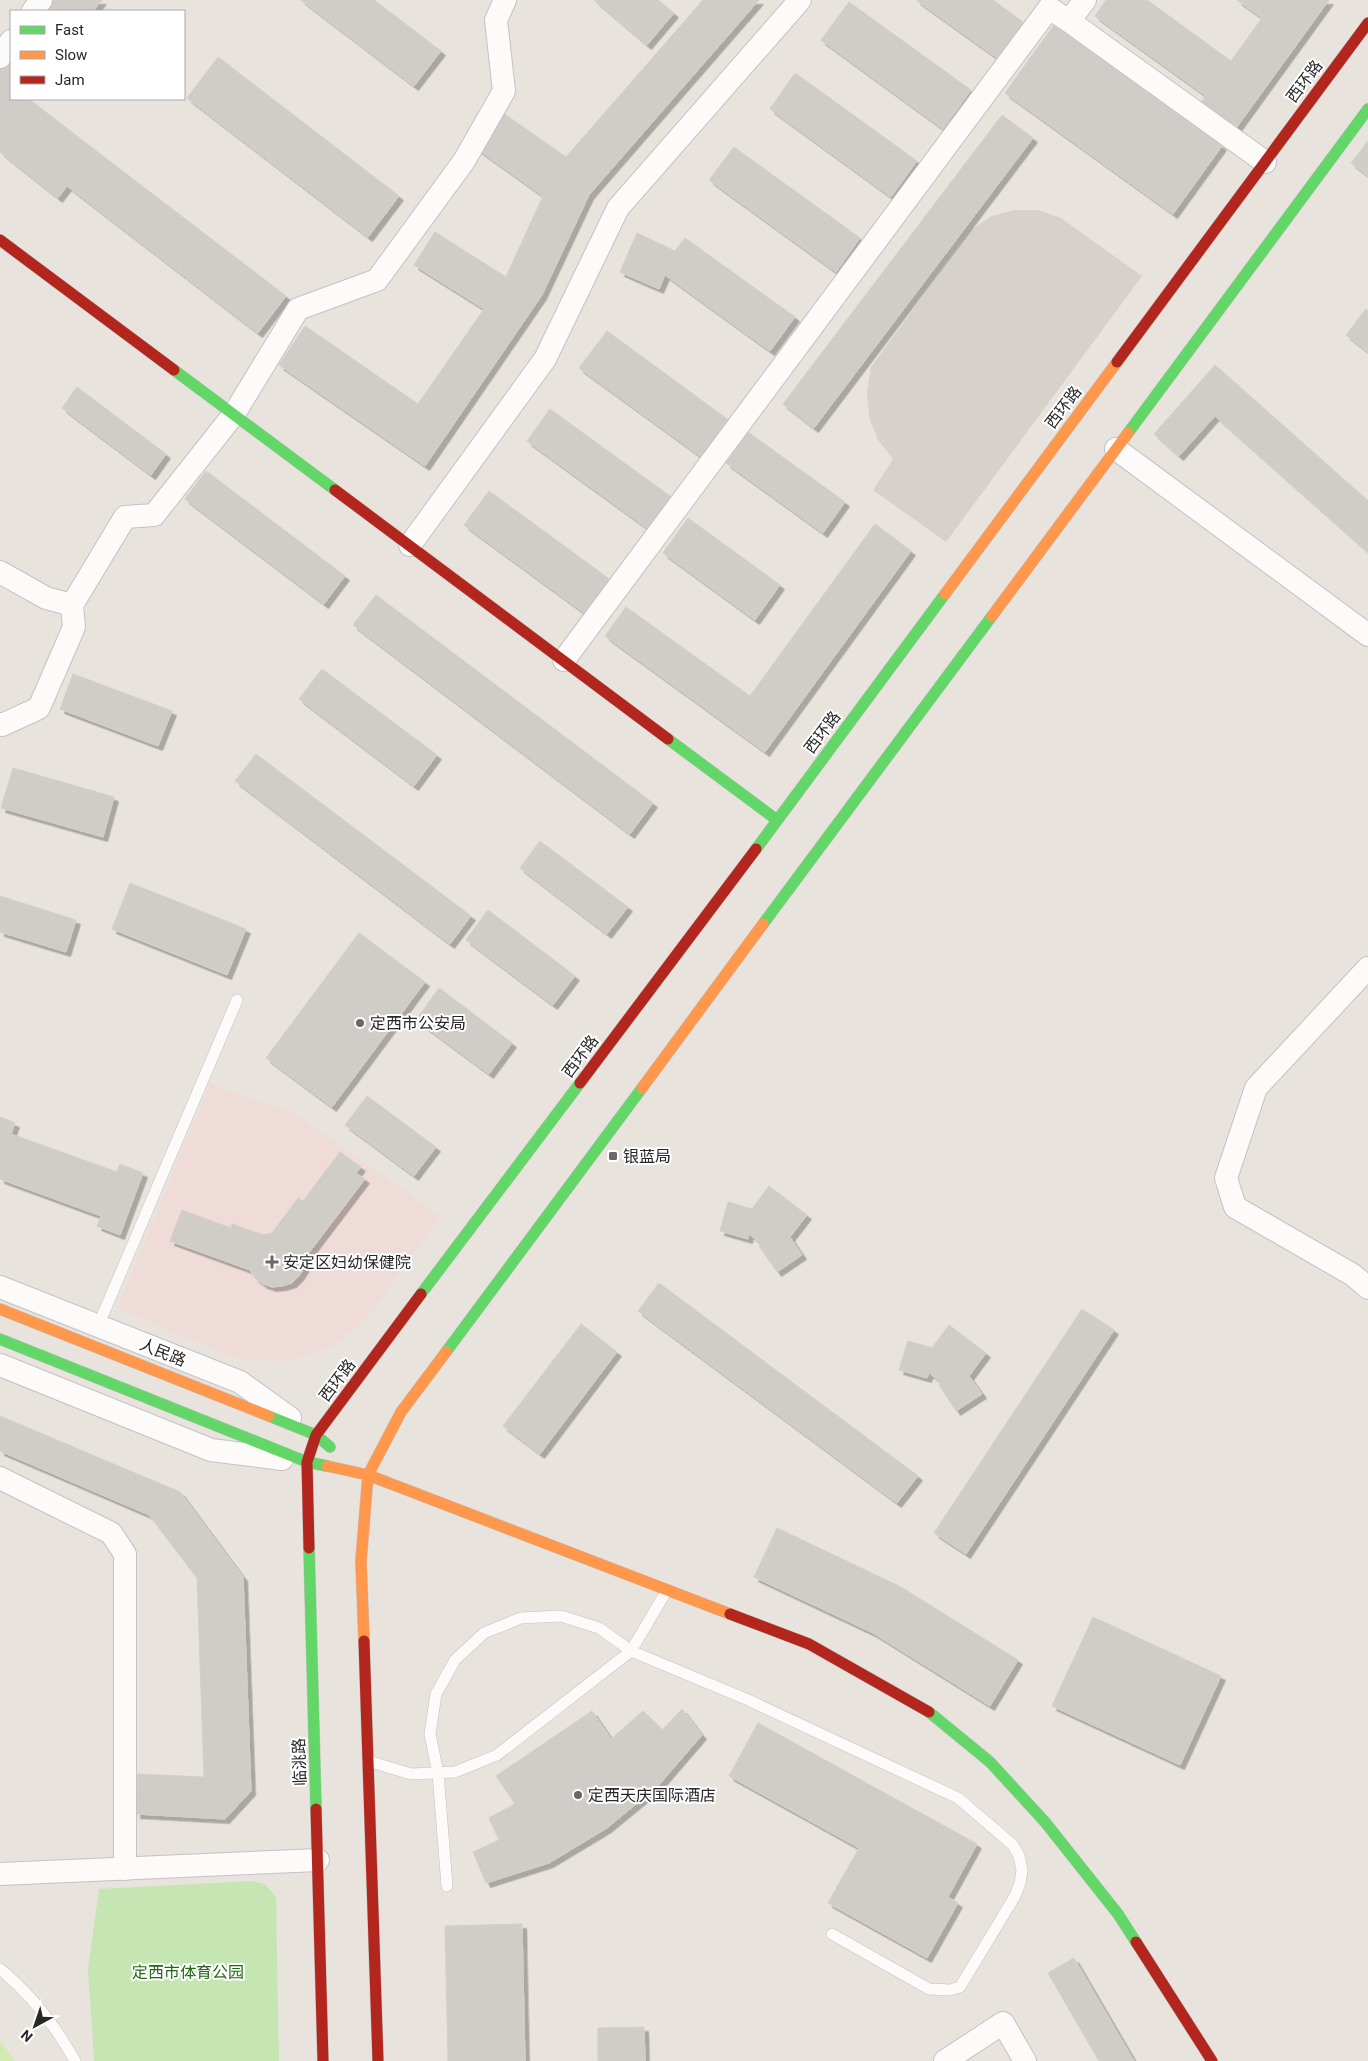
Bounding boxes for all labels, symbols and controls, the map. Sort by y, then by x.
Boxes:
legend [10,10,185,100]
text: Fast [55,21,84,39]
text: Slow [55,46,87,64]
street label: 西环路 [1282,56,1326,106]
text: Jam [55,71,85,89]
street label: 西环路 [1041,382,1085,432]
street label: 西环路 [800,707,844,757]
place label: 定西市公安局 [370,1014,466,1033]
marker: 定西市公安局 [354,1017,366,1029]
street label: 西环路 [558,1031,602,1081]
place label: 银蓝局 [623,1147,671,1166]
marker: 银蓝局 [607,1150,619,1162]
place label: 安定区妇幼保健院 [283,1253,411,1272]
marker: 安定区妇幼保健院 [265,1255,279,1269]
street label: 人民路 [137,1335,189,1370]
street label: 西环路 [315,1355,359,1405]
street label: 临洮路 [289,1738,310,1786]
place label: 定西天庆国际酒店 [588,1786,716,1805]
marker: 定西天庆国际酒店 [572,1789,584,1801]
park label: 定西市体育公园 [132,1963,244,1982]
north arrow [10,2001,60,2051]
text: N [18,2027,36,2045]

